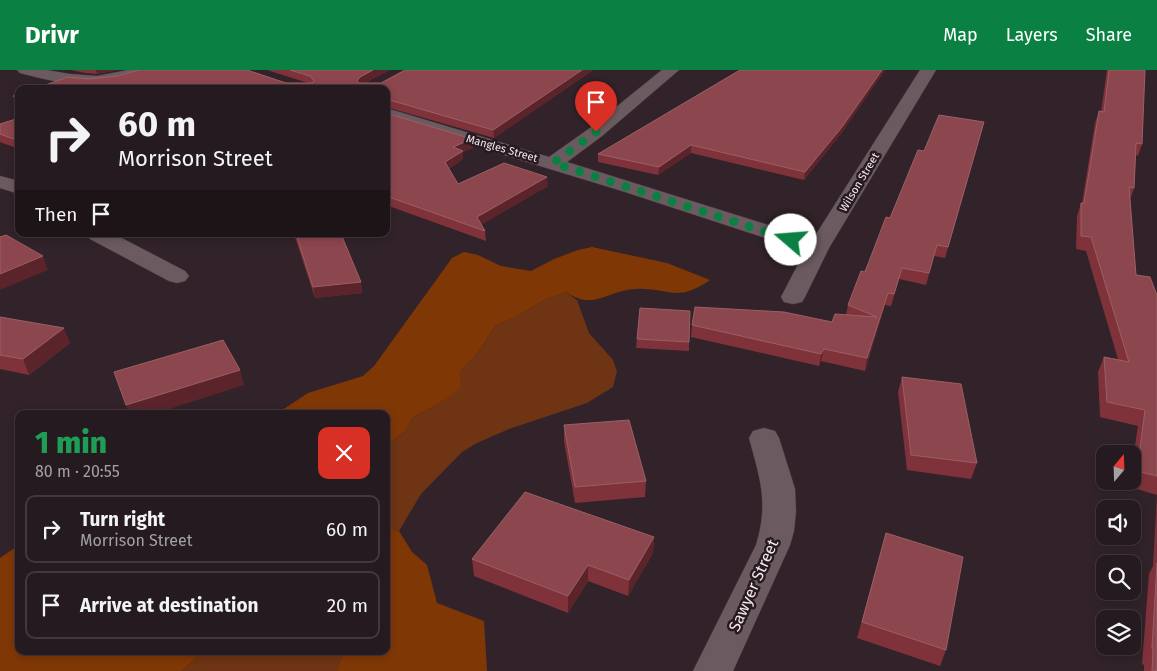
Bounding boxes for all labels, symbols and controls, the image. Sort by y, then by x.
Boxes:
text: Drivr [25,21,79,49]
text: Map [943,24,978,46]
text: Layers [1006,24,1058,46]
text: Share [1086,24,1132,46]
pin [575,81,617,132]
icon: arrive [582,88,610,116]
text: 60 m [118,103,196,145]
icon: right [35,105,100,170]
street label: Mangles Street [465,132,539,165]
text: Morrison Street [118,145,273,172]
street label: Wilson Street [837,151,882,214]
icon: arrive [87,200,115,228]
text: Then [35,203,77,226]
position arrow [764,213,816,265]
text: 1 min [35,425,107,461]
button: close [318,427,370,479]
north arrow [1096,445,1141,490]
map controls [1096,445,1141,655]
text: 80 m · 20:55 [35,462,120,481]
button: sound [1096,500,1141,545]
text: Turn right [80,508,165,531]
icon: right [37,515,65,543]
text: 60 m [326,518,368,541]
text: Morrison Street [80,531,193,550]
street label: Sawyer Street [725,536,782,634]
button: search [1096,555,1141,600]
icon: arrive [37,591,65,619]
text: Arrive at destination [80,594,259,617]
text: 20 m [327,594,368,617]
button: layers [1096,610,1141,655]

